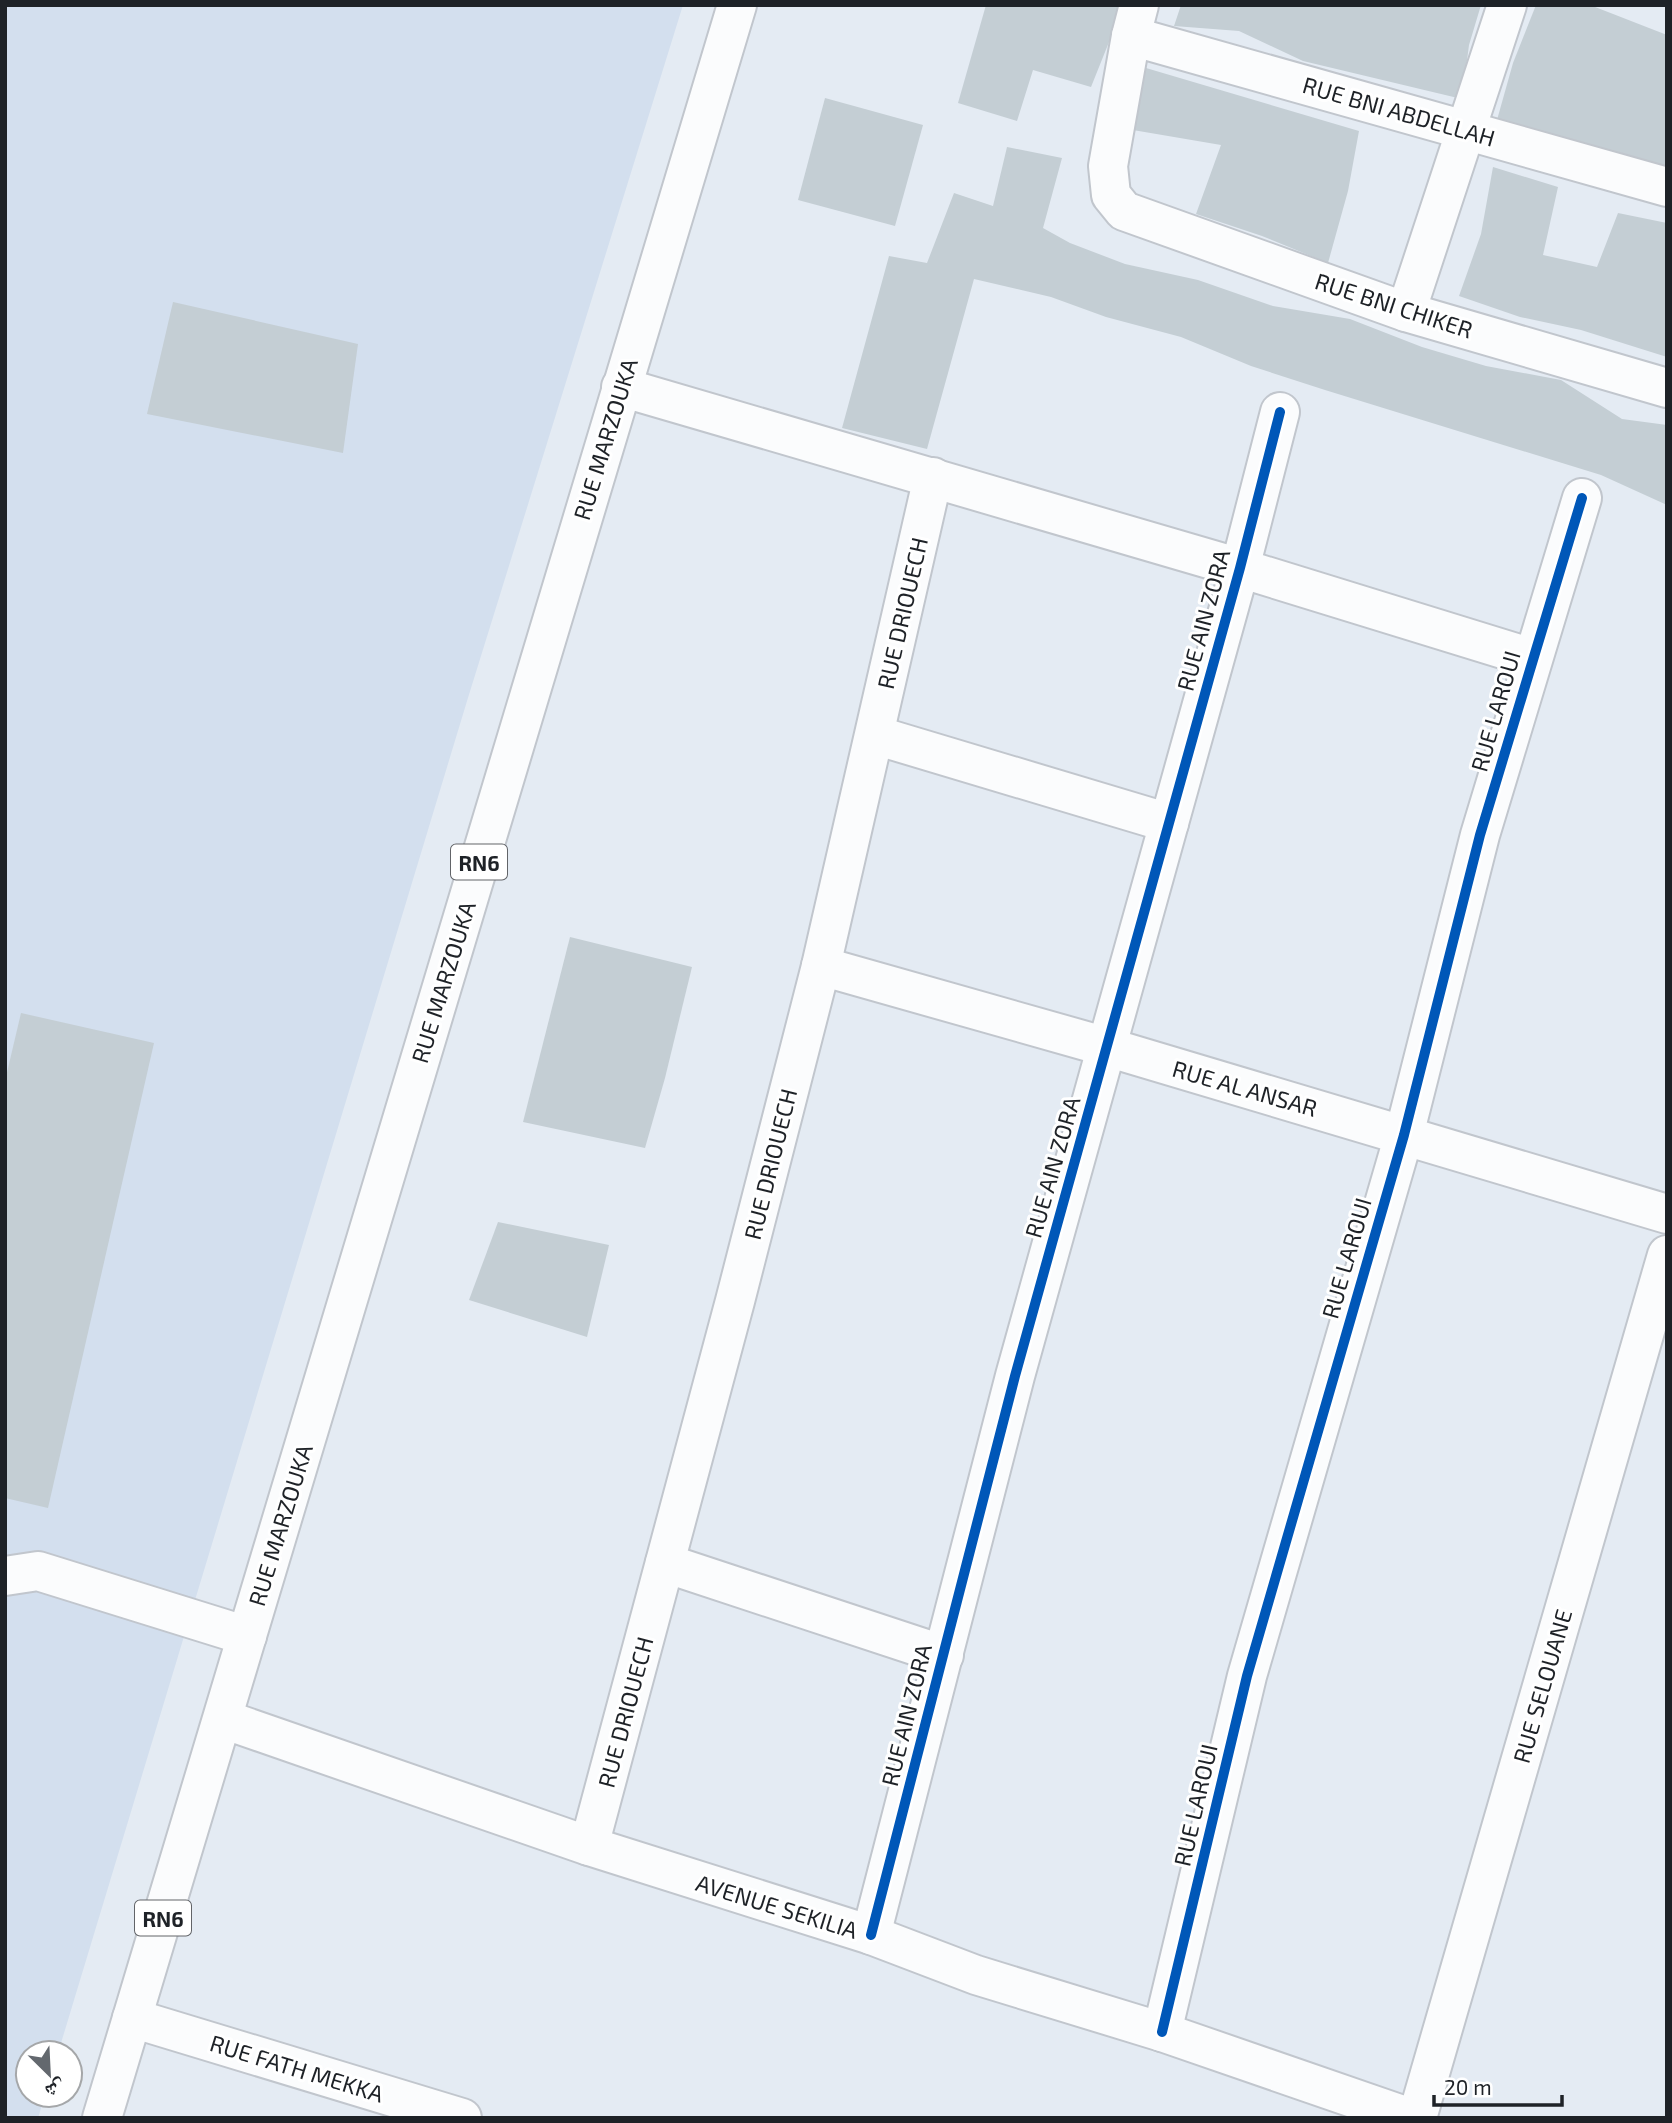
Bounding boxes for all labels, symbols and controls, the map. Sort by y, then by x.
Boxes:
street label: RUE BNI ABDELLAH [1300,70,1498,152]
street label: RUE BNI CHIKER [1312,266,1476,344]
street label: RUE MARZOUKA [567,354,643,523]
street label: RUE DRIOUECH [871,534,933,692]
street label: RUE AIN ZORA [1171,545,1236,694]
street label: RUE LAROUI [1464,647,1526,775]
road number: RN6 [451,844,507,880]
street label: RUE MARZOUKA [405,897,481,1066]
street label: RUE AL ANSAR [1169,1054,1321,1122]
street label: RUE DRIOUECH [738,1085,802,1243]
street label: RUE AIN ZORA [1018,1093,1086,1241]
street label: RUE LAROUI [1315,1194,1377,1322]
street label: RUE MARZOUKA [242,1440,318,1609]
street label: RUE SELOUANE [1507,1606,1577,1766]
street label: RUE DRIOUECH [591,1634,659,1790]
street label: RUE AIN ZORA [875,1640,937,1789]
street label: RUE LAROUI [1167,1741,1223,1869]
street label: AVENUE SEKILIA [693,1868,862,1944]
road number: RN6 [135,1900,191,1936]
street label: RUE FATH MEKKA [207,2028,388,2108]
north arrow [14,2039,84,2109]
scale bar [1434,2064,1562,2108]
text: ش [42,2074,70,2105]
text: 20 m [1444,2074,1492,2099]

